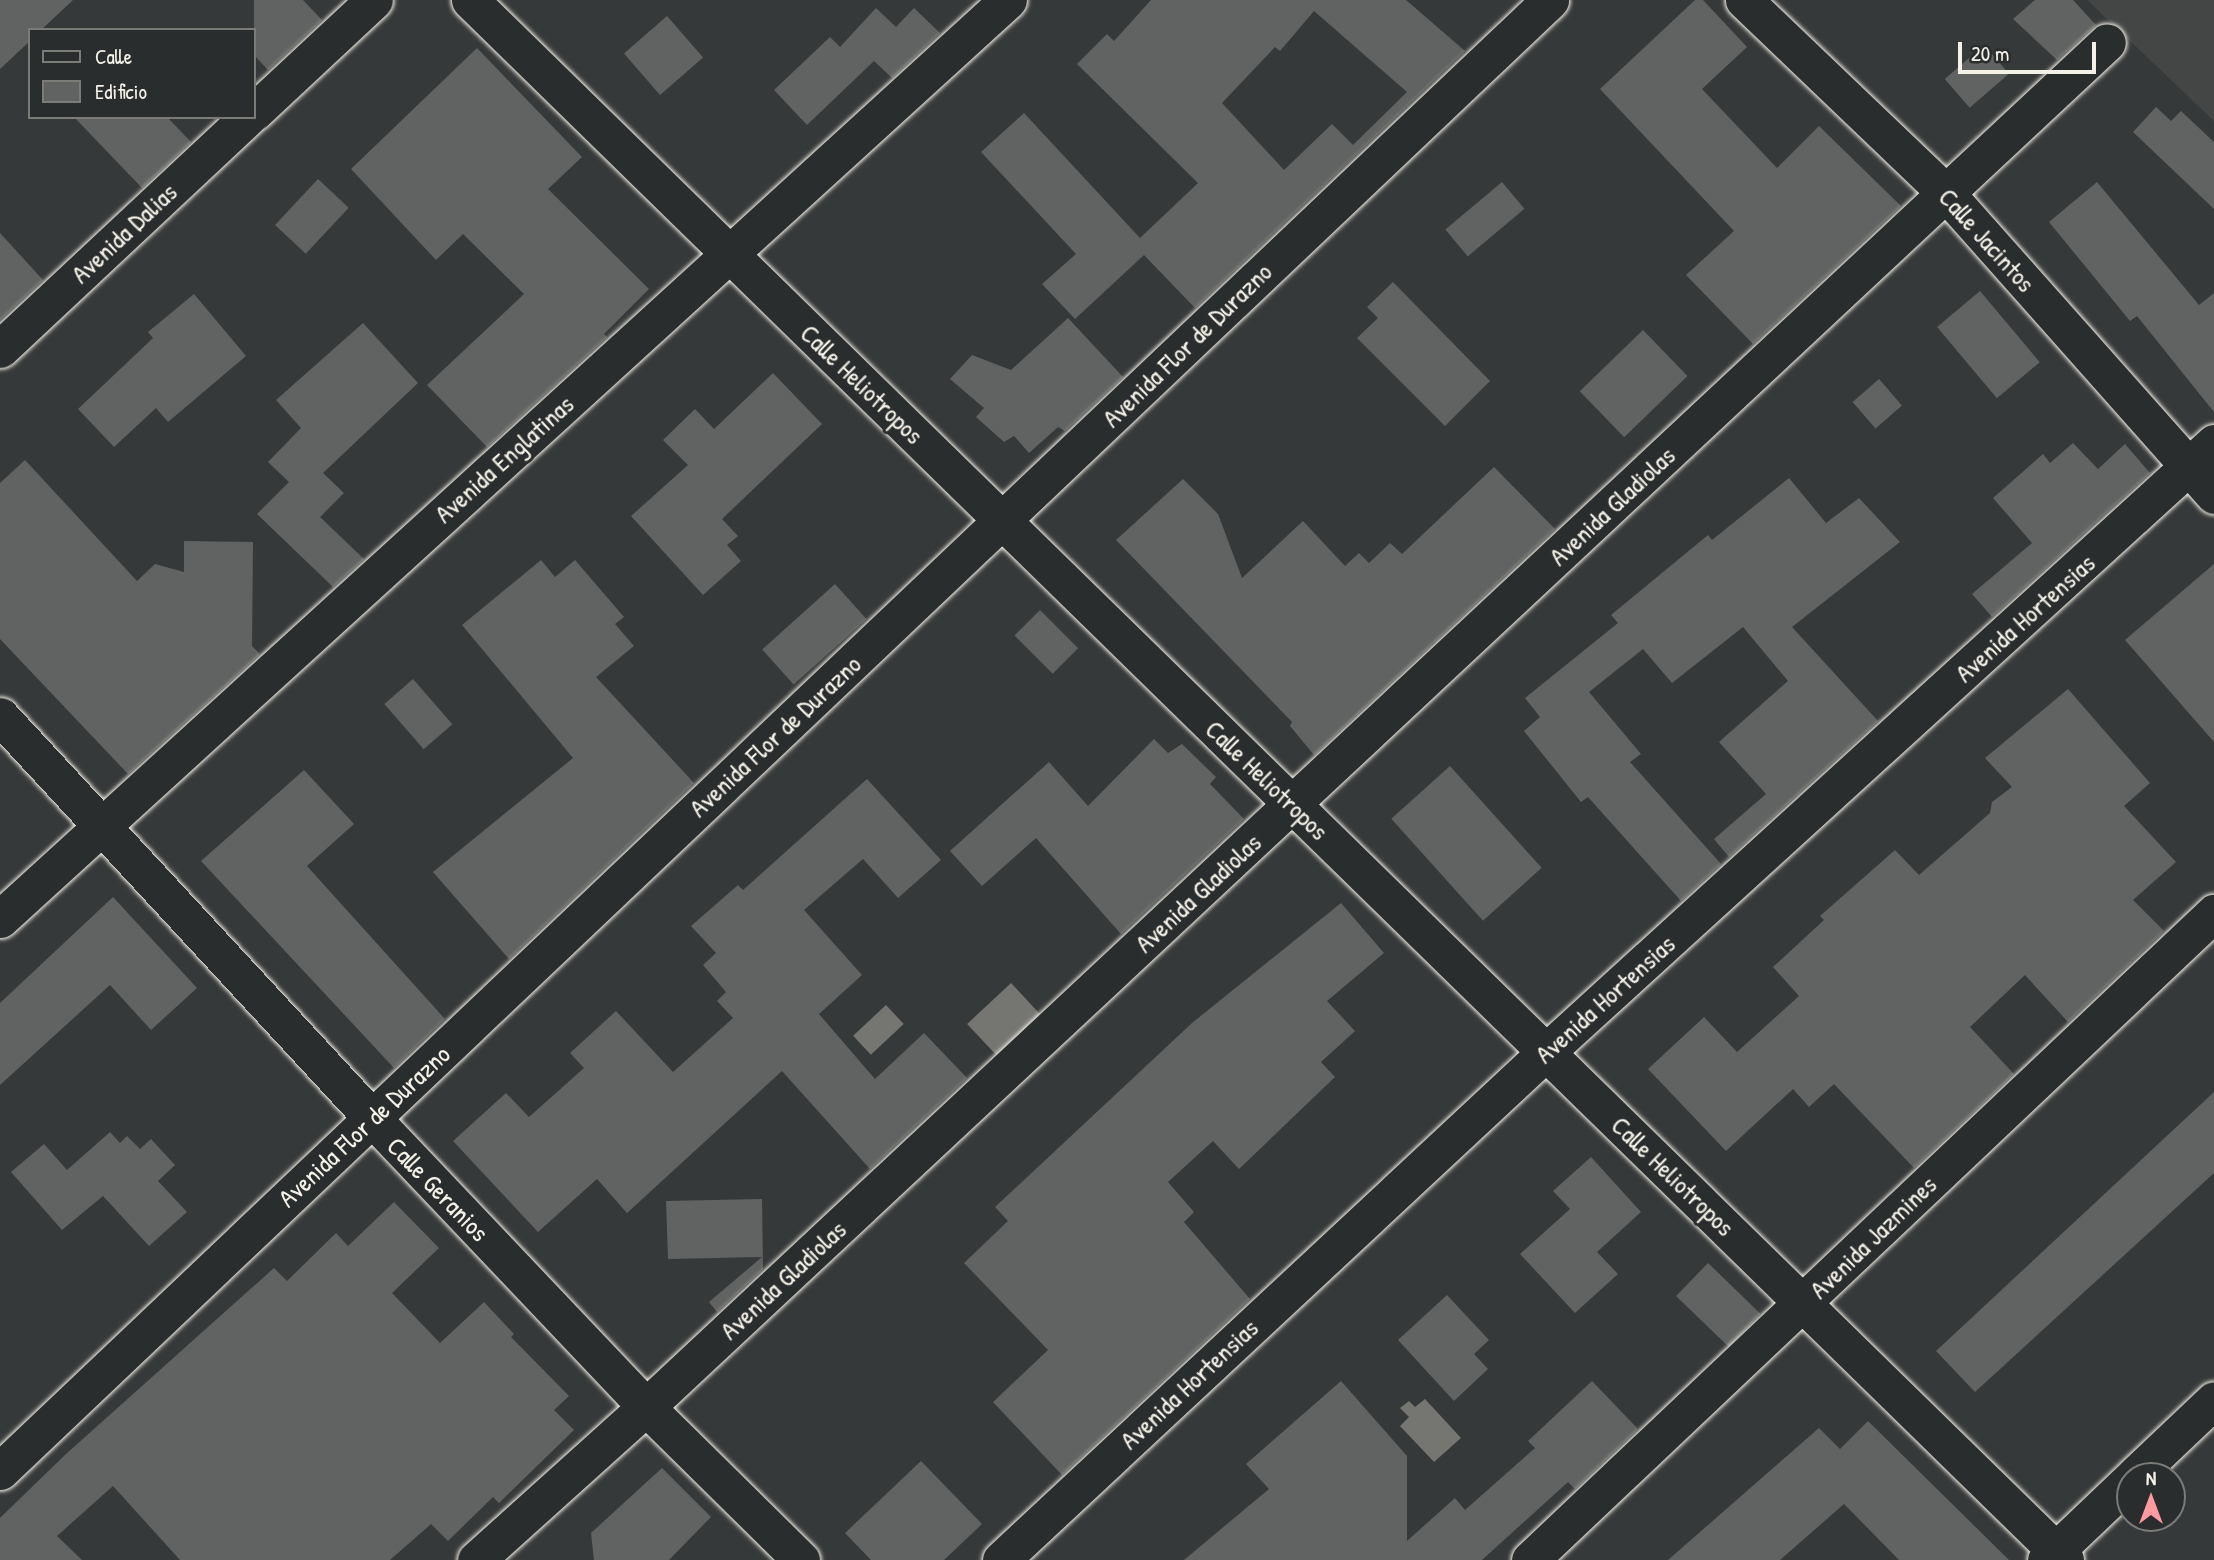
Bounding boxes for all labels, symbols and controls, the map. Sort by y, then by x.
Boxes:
legend [28,28,256,119]
scale bar [1962,28,2100,72]
text: 20 m [1971,39,2009,68]
text: Calle [95,42,132,71]
text: Edificio [95,77,147,106]
street label: Avenida Dalias [65,176,183,290]
street label: Calle Jacintos [1932,182,2042,298]
street label: Avenida Flor de Durazno [1096,256,1278,434]
street label: Calle Heliotropos [794,318,930,450]
street label: Avenida Englatinas [428,389,580,529]
street label: Avenida Gladiolas [1543,440,1681,572]
street label: Avenida Hortensias [1949,547,2101,689]
street label: Avenida Flor de Durazno [683,648,867,824]
street label: Calle Heliotropos [1199,714,1335,846]
street label: Avenida Gladiolas [1129,827,1267,959]
street label: Avenida Hortensias [1529,928,1681,1070]
street label: Avenida Flor de Durazno [272,1038,456,1214]
street label: Calle Heliotropos [1605,1110,1741,1242]
street label: Calle Geranios [381,1130,495,1248]
street label: Avenida Jazmines [1803,1169,1943,1305]
street label: Avenida Gladiolas [714,1214,852,1346]
street label: Avenida Hortensias [1114,1312,1264,1456]
north arrow [2116,1462,2186,1532]
text: N [2146,1465,2156,1491]

